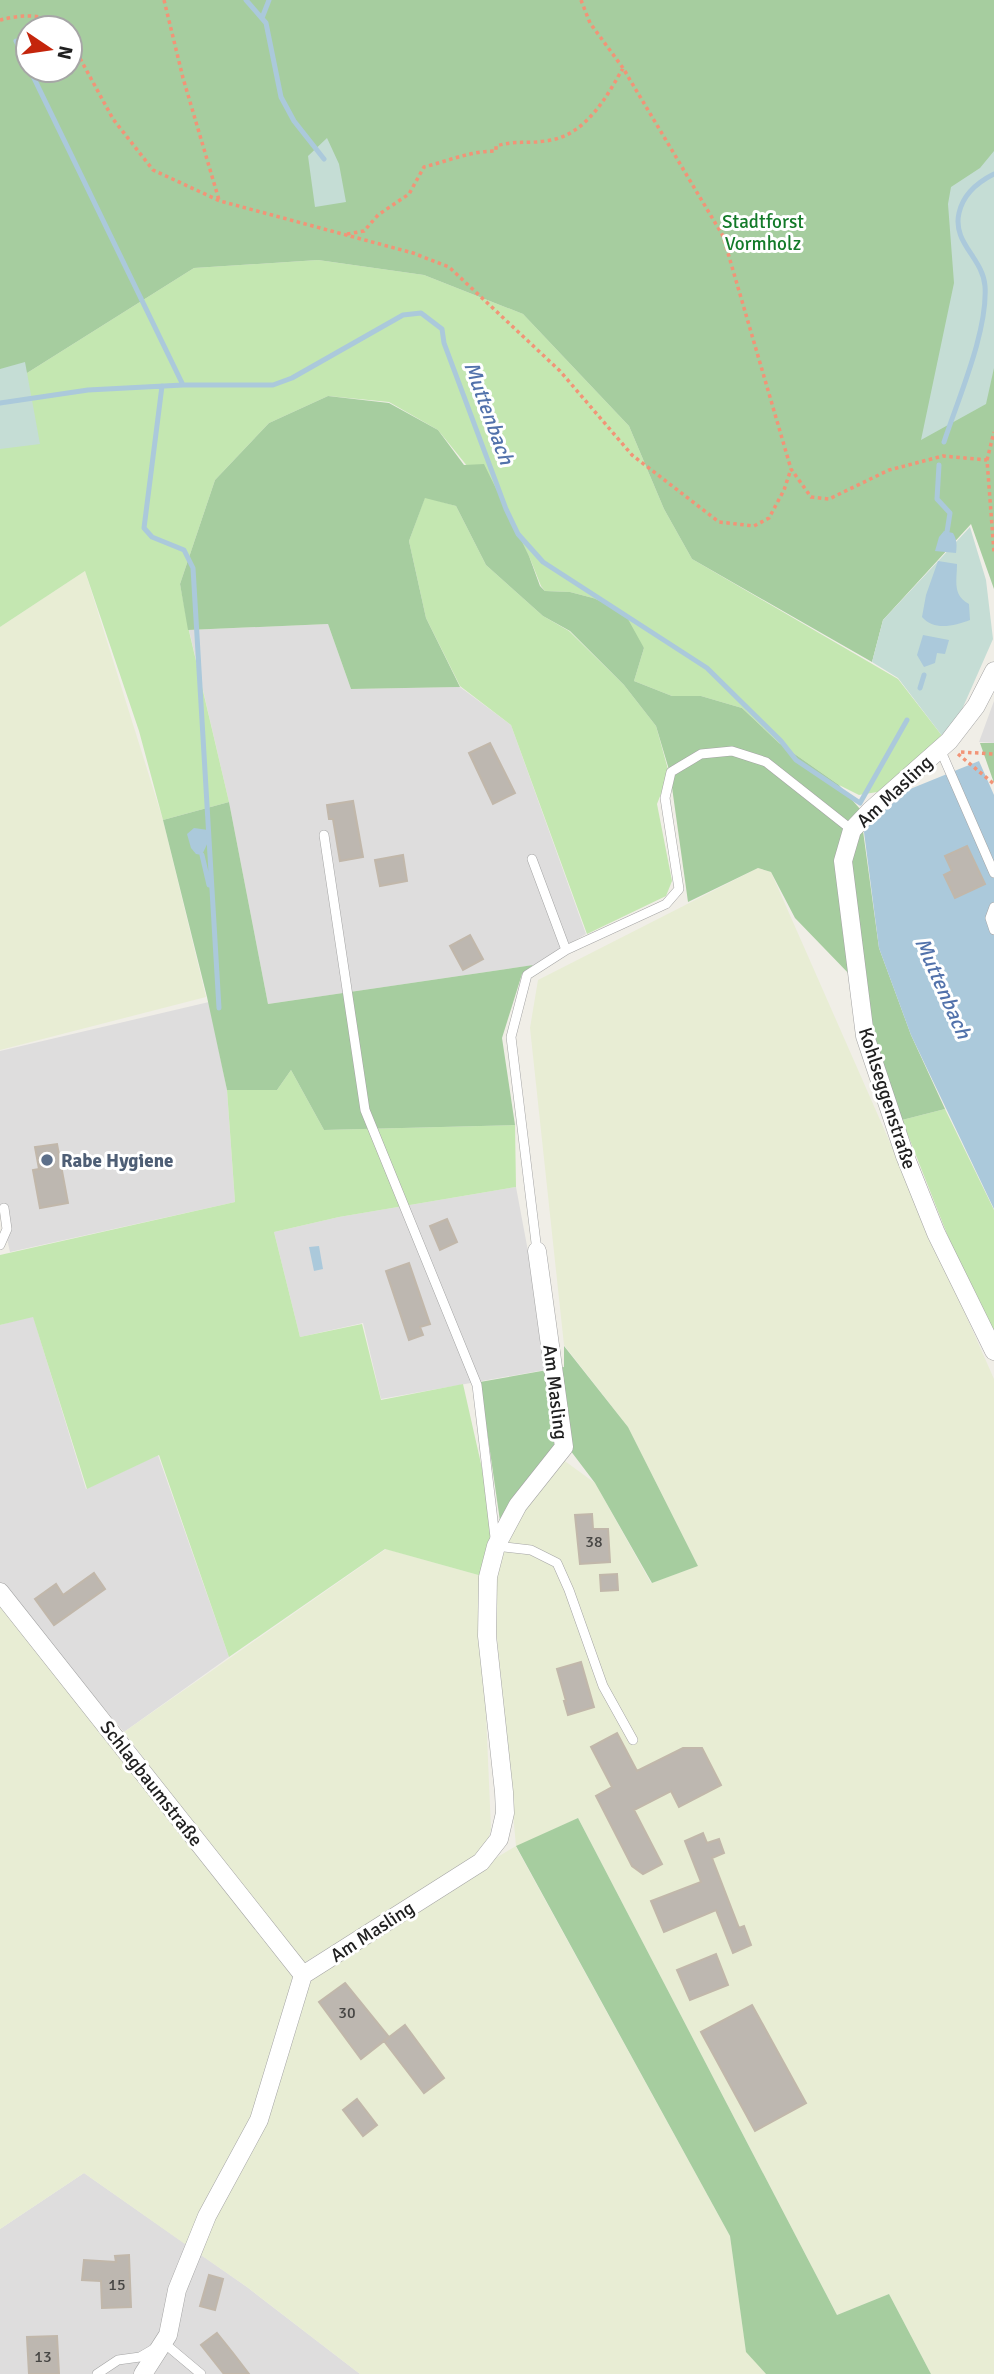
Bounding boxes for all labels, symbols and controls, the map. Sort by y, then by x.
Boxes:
north arrow [14,14,84,84]
text: N [51,43,78,62]
park label: Stadtforst Vormholz [722,210,804,256]
water label: Muttenbach [458,358,520,469]
street label: Am Masling [852,750,938,833]
water label: Muttenbach [909,933,977,1043]
street label: Kohlseggenstraße [853,1024,921,1172]
place label: Rabe Hygiene [61,1149,173,1173]
marker: Rabe Hygiene [39,1152,55,1168]
street label: Am Masling [537,1343,573,1441]
house number: 38 [585,1532,603,1552]
street label: Schlagbaumstraße [95,1716,208,1851]
street label: Am Masling [326,1896,419,1968]
house number: 30 [338,2003,356,2023]
house number: 15 [108,2275,126,2295]
house number: 13 [34,2347,52,2367]

